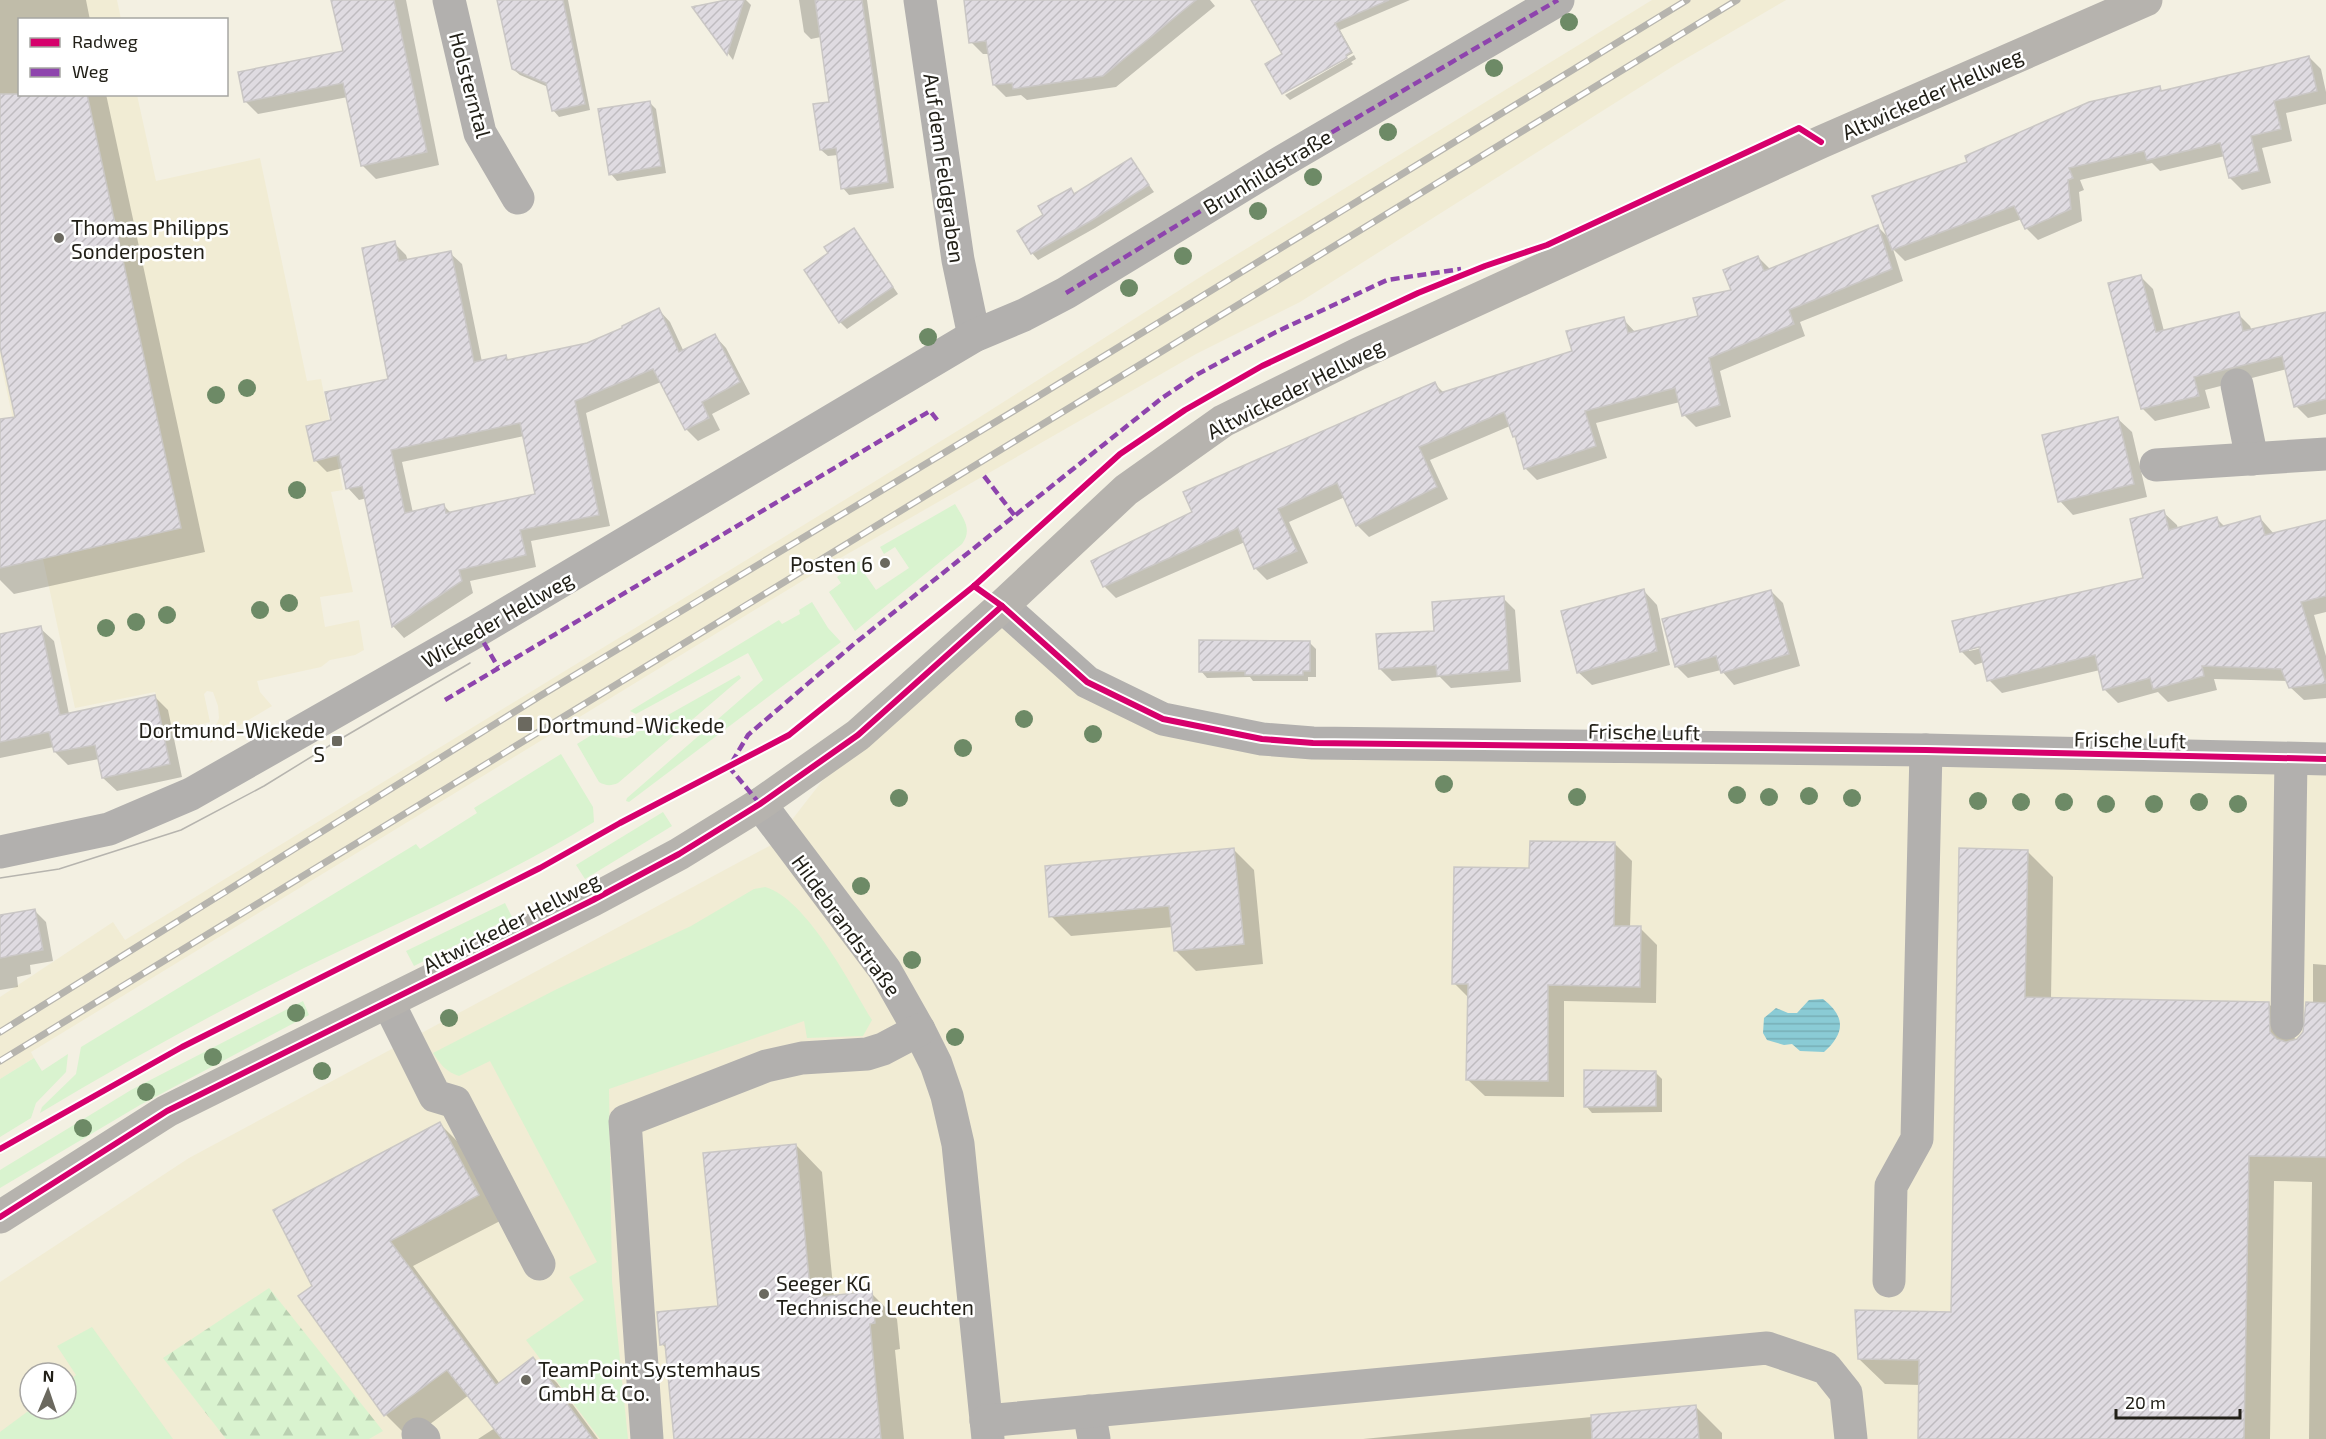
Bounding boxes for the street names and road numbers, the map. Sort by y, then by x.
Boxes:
street label: Holsterntal [445,29,497,141]
street label: Altwickeder Hellweg [1838,42,2027,144]
street label: Auf dem Feldgraben [919,72,971,264]
street label: Brunhildstraße [1198,123,1336,219]
street label: Altwickeder Hellweg [1202,332,1388,443]
street label: Wickeder Hellweg [417,565,577,673]
street label: Frische Luft [1588,718,1700,744]
street label: Frische Luft [2074,726,2186,752]
street label: Hildebrandstraße [787,849,907,1001]
street label: Altwickeder Hellweg [418,866,604,977]

